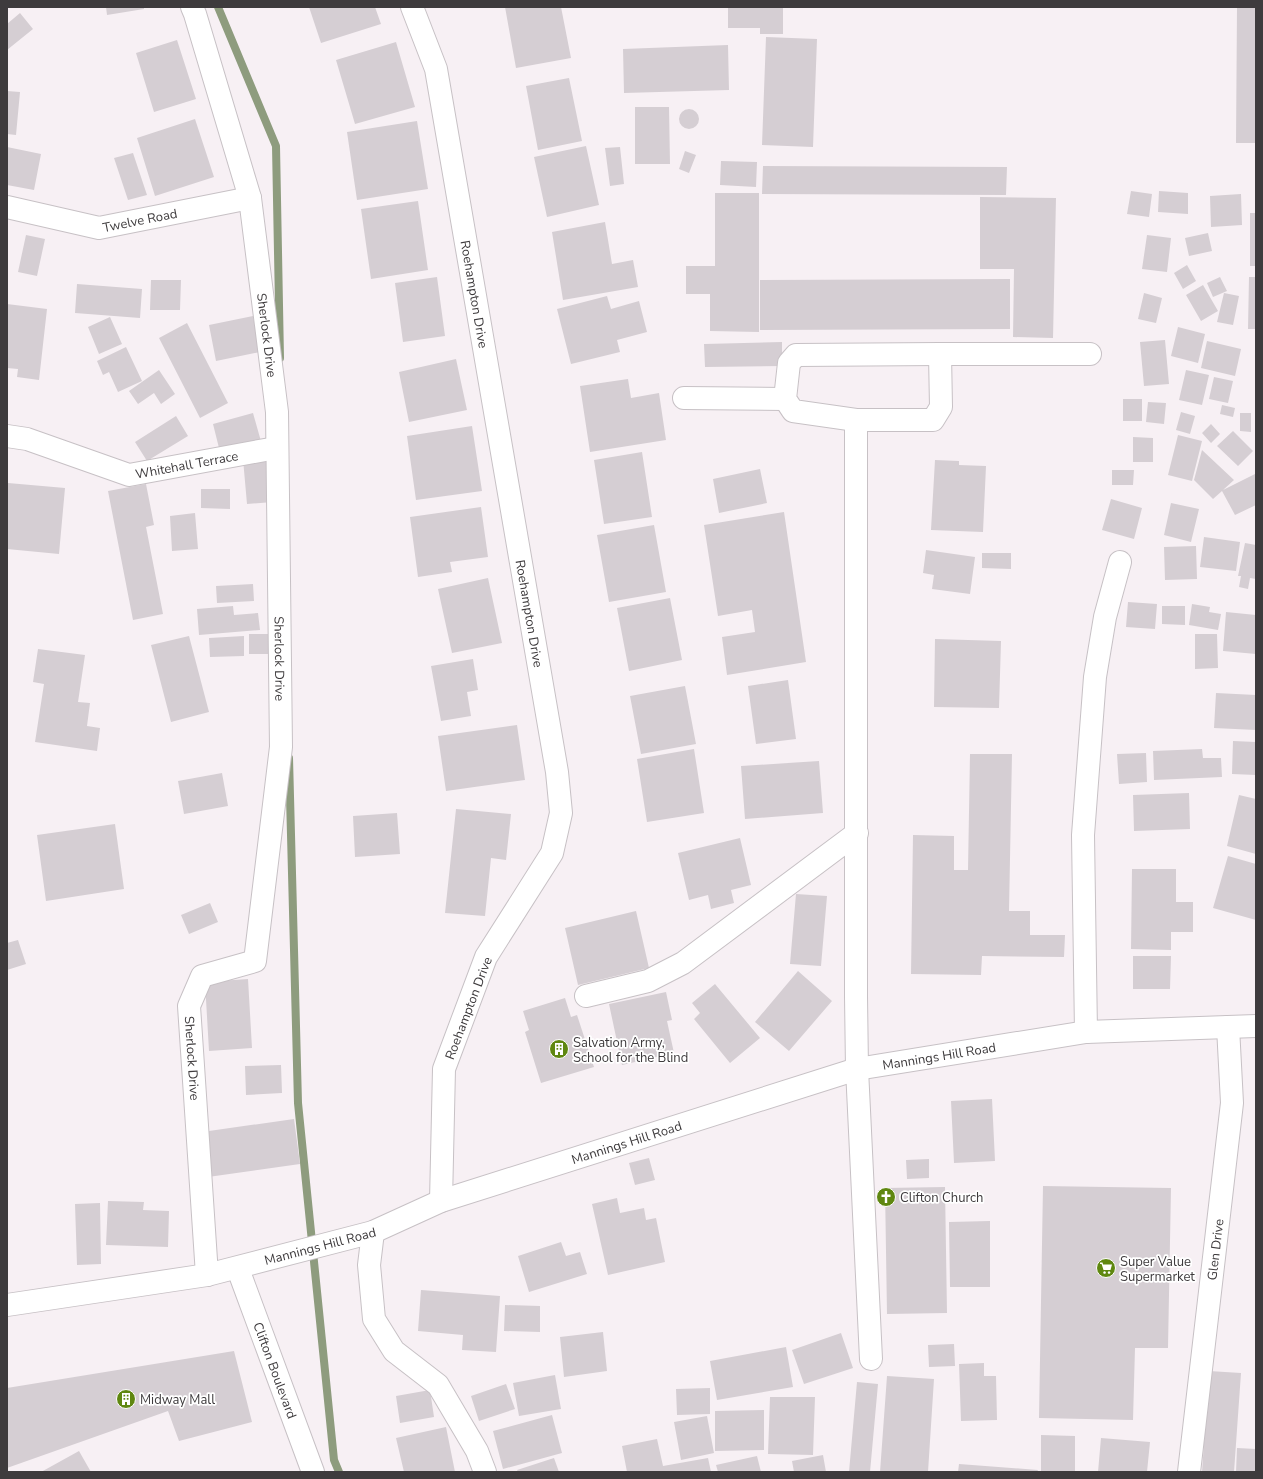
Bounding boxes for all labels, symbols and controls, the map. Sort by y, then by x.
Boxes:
street label: Twelve Road [101,205,179,237]
street label: Roehampton Drive [456,239,492,350]
street label: Sherlock Drive [252,292,281,379]
street label: Whitehall Terrace [134,447,240,484]
street label: Roehampton Drive [511,558,547,669]
street label: Sherlock Drive [269,616,288,701]
street label: Roehampton Drive [441,954,497,1062]
street label: Sherlock Drive [180,1015,203,1101]
place label: Salvation Army, School for the Blind [573,1034,688,1067]
building icon: Salvation Army, School for the Blind [548,1038,570,1060]
street label: Mannings Hill Road [881,1039,997,1075]
street label: Mannings Hill Road [569,1117,684,1169]
church icon: Clifton Church [875,1186,897,1208]
place label: Clifton Church [900,1189,983,1207]
street label: Glen Drive [1203,1218,1228,1281]
street label: Mannings Hill Road [262,1224,378,1270]
place label: Super Value Supermarket [1120,1253,1195,1286]
supermarket icon: Super Value Supermarket [1095,1257,1117,1279]
street label: Clifton Boulevard [248,1320,301,1421]
building icon: Midway Mall [115,1388,137,1410]
place label: Midway Mall [140,1391,215,1409]

